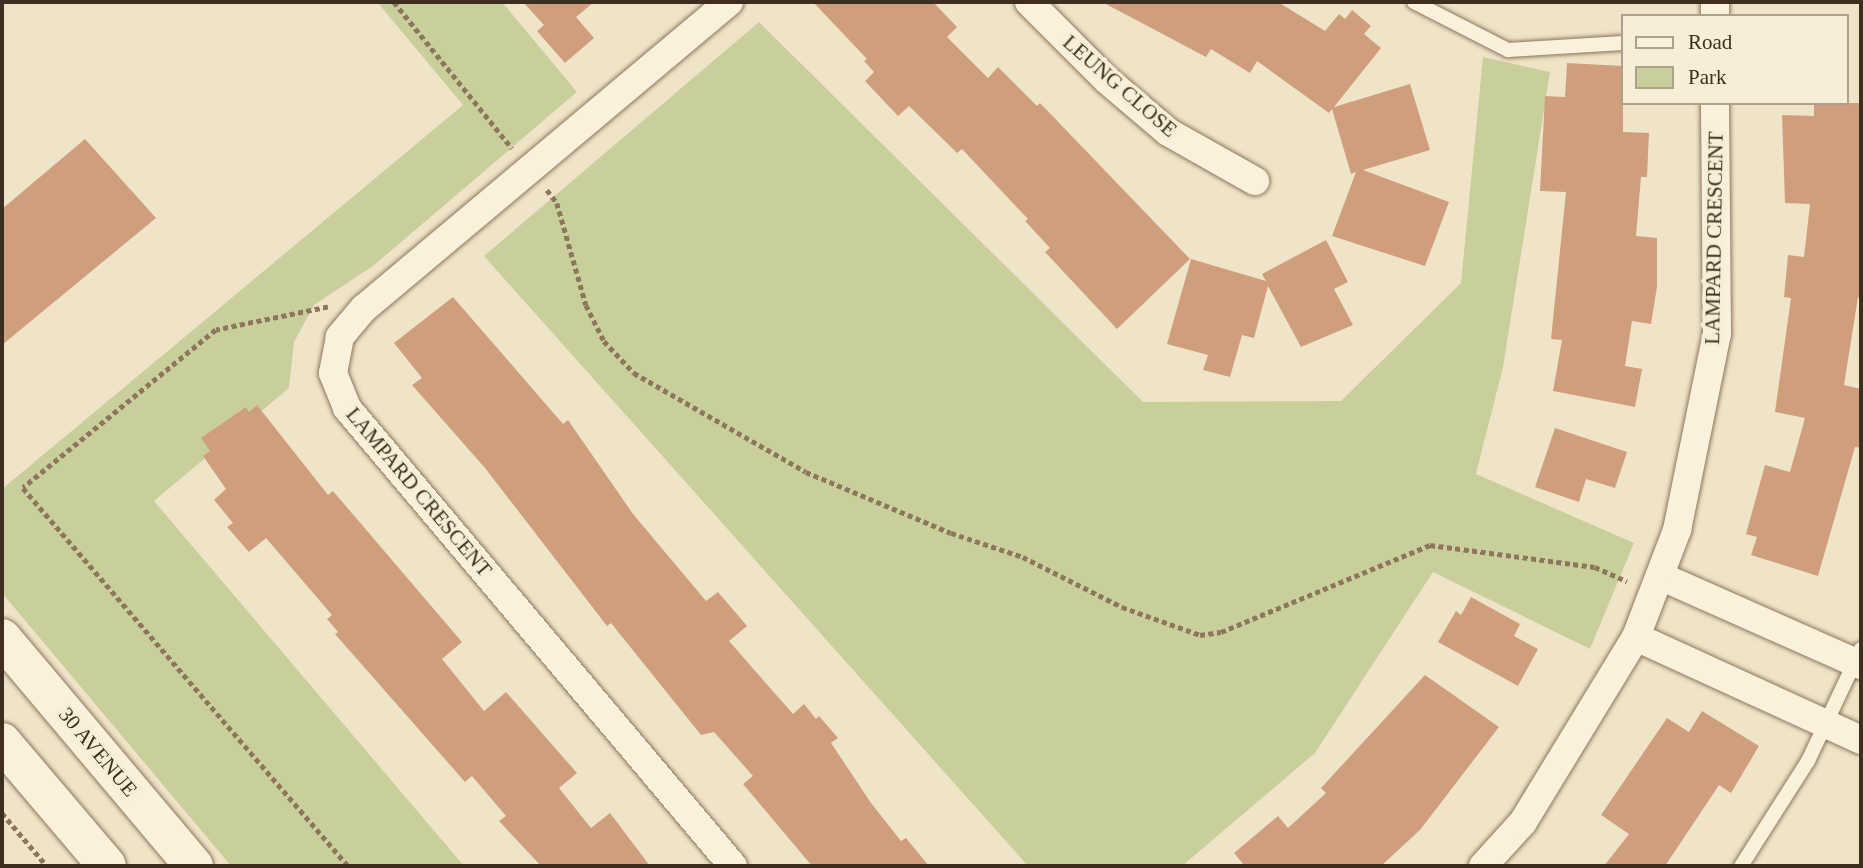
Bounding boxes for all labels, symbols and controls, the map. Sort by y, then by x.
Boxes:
legend [1622,14,1849,105]
street label: LEUNG CLOSE [1058,30,1182,142]
text: Road [1688,30,1732,54]
text: Park [1688,65,1727,89]
street label: LAMPARD CRESCENT [1700,131,1728,345]
street label: LAMPARD CRESCENT [341,402,497,582]
street label: 30 AVENUE [53,702,143,802]

